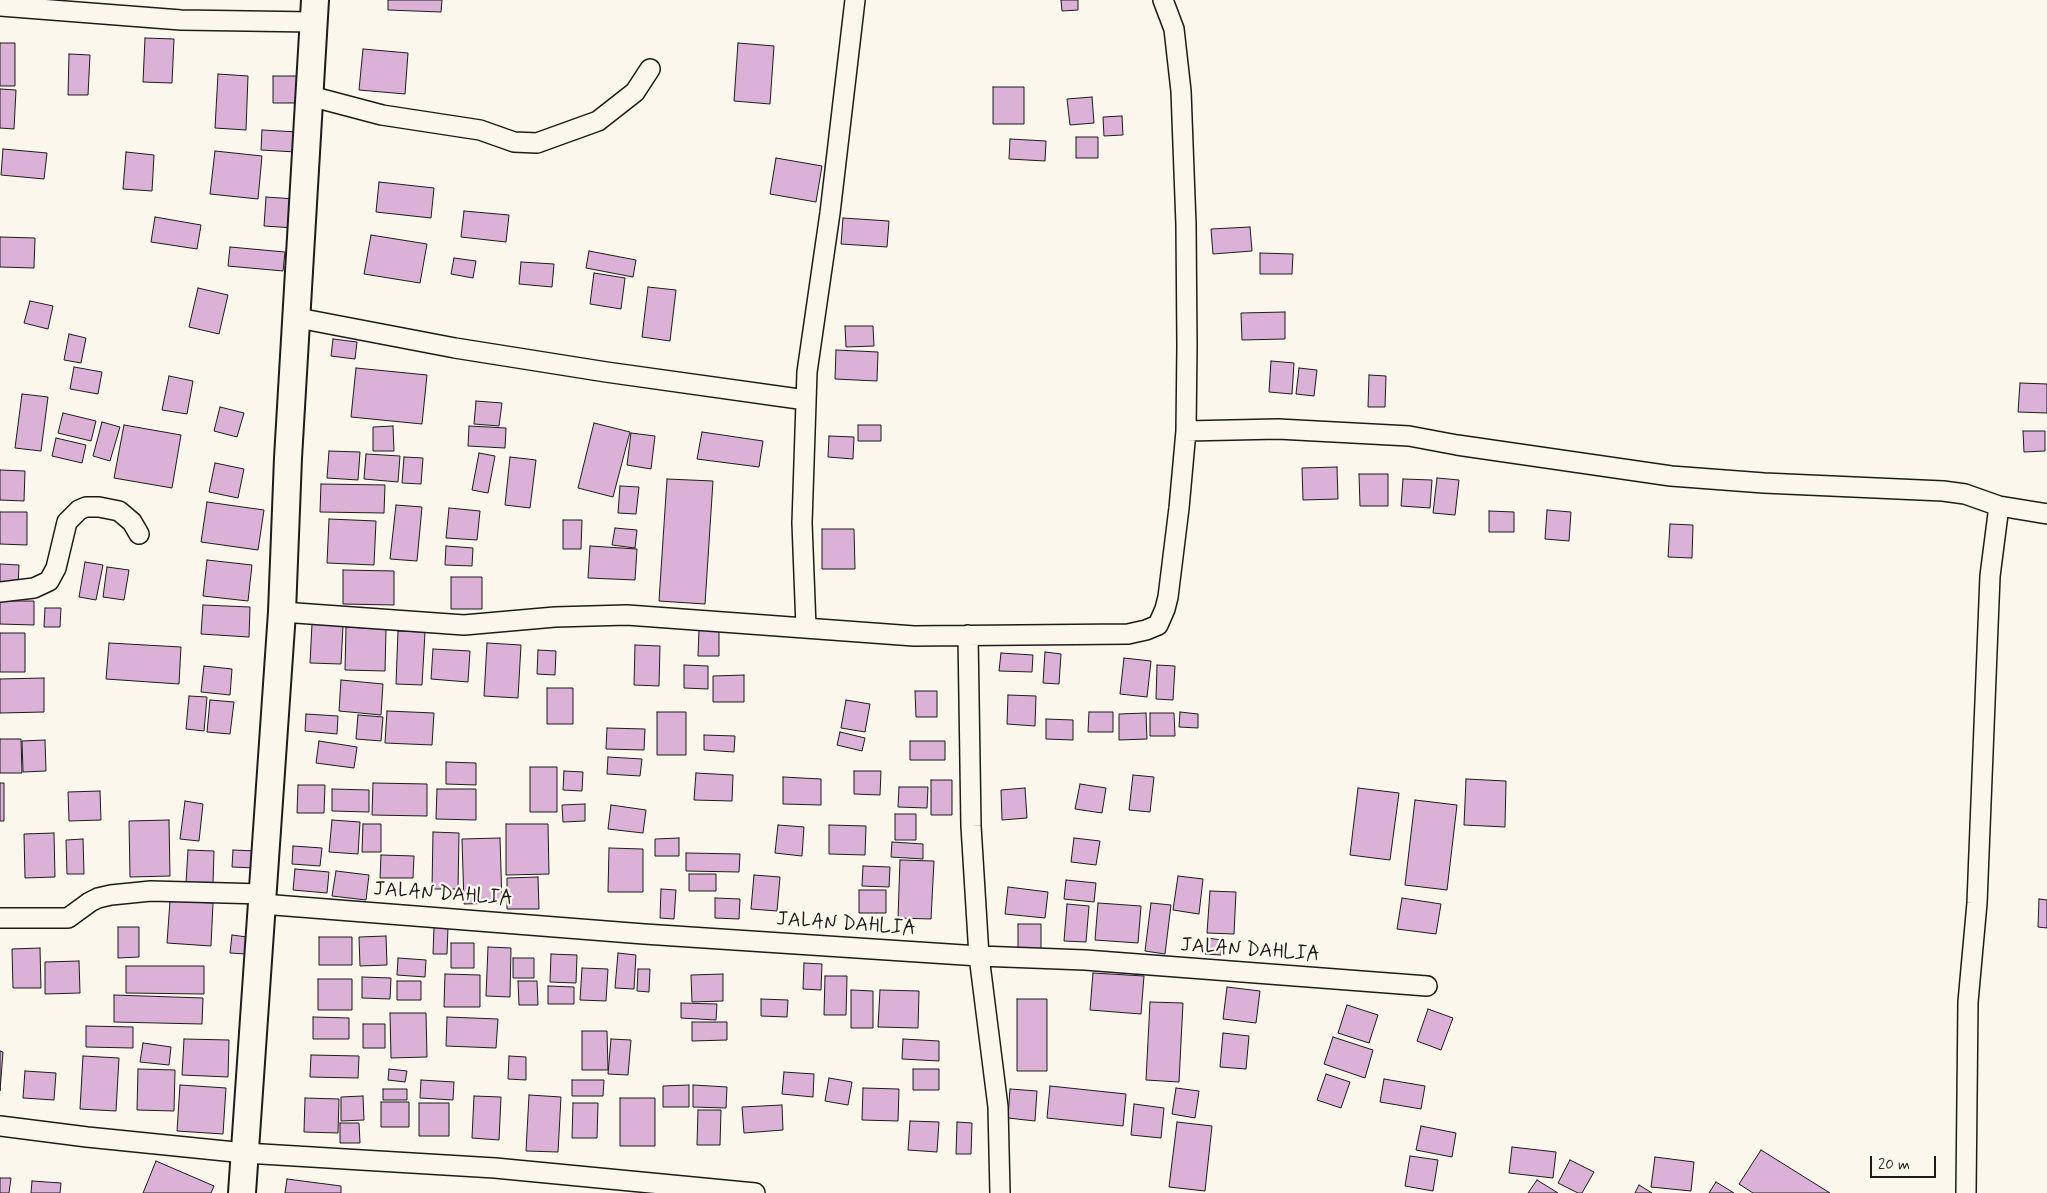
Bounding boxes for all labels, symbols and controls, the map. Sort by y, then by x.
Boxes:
street label: JALAN DAHLIA [372,878,514,912]
street label: JALAN DAHLIA [775,908,917,942]
street label: JALAN DAHLIA [1179,934,1321,968]
scale bar [1872,1146,1938,1178]
text: 20 m [1878,1155,1910,1175]

